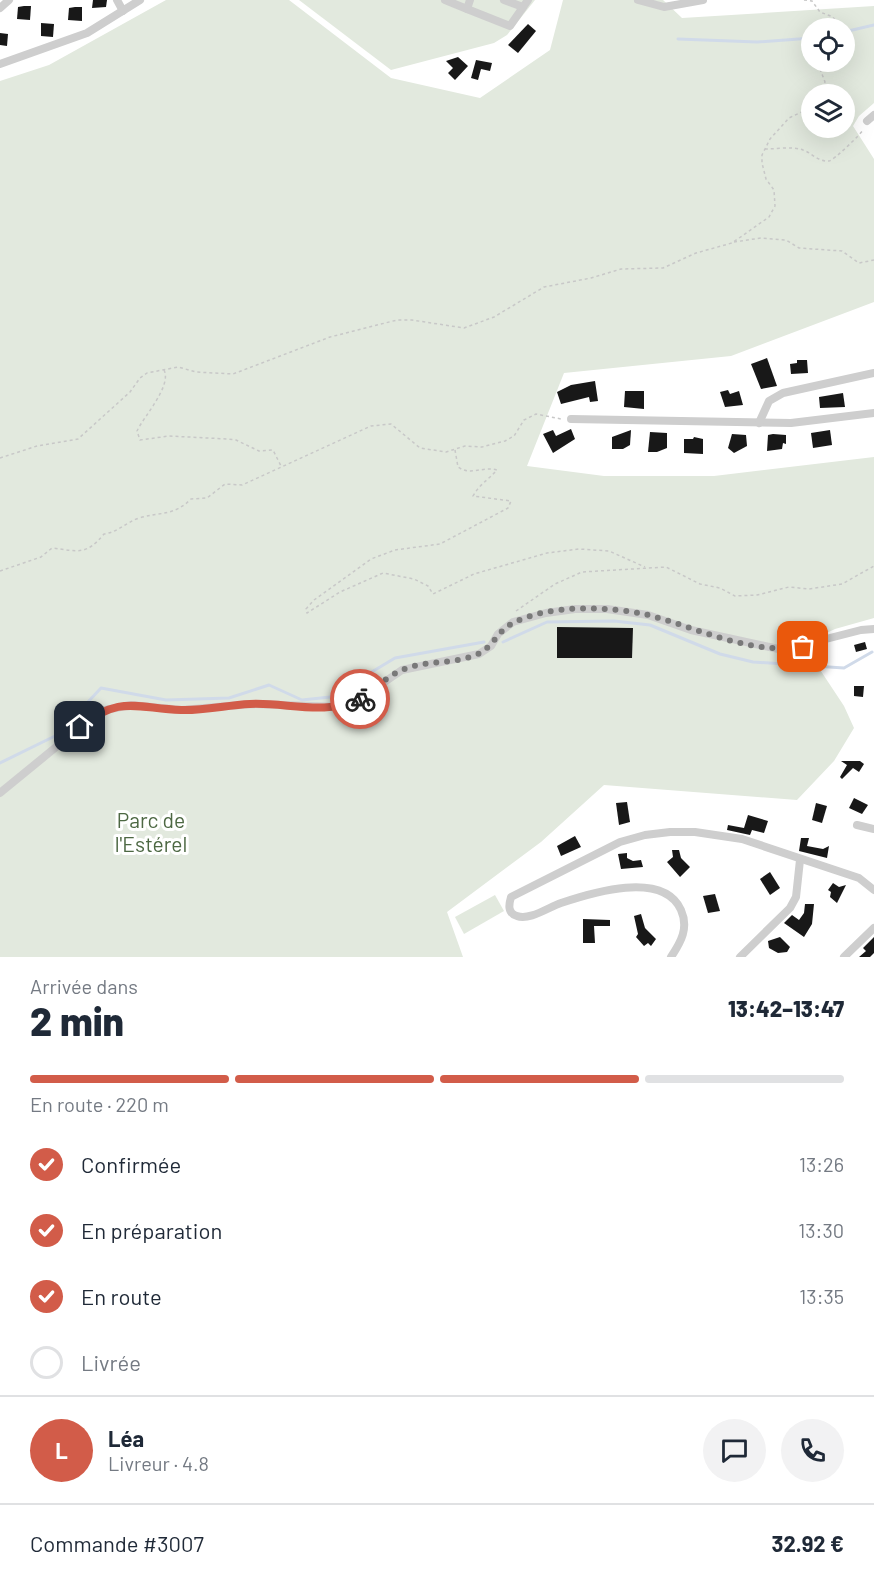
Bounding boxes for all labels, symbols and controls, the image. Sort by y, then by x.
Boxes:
map controls [801,18,855,138]
button: locate [801,18,855,72]
button: layers [801,84,855,138]
pin [777,621,828,672]
icon: bag [786,630,819,663]
courier [330,669,390,729]
icon: bike [344,683,377,716]
pin [54,701,105,752]
icon: home [63,710,96,743]
park label: Parc de l'Estérel [115,807,187,856]
text: Arrivée dans [30,974,138,998]
text: 13:42–13:47 [728,995,844,1021]
text: 2 min [30,997,124,1044]
text: En route · 220 m [30,1092,169,1116]
icon: check [30,1148,63,1181]
text: Confirmée [81,1151,181,1177]
text: 13:26 [799,1152,844,1176]
icon: check [30,1214,63,1247]
text: En préparation [81,1217,222,1243]
text: 13:30 [798,1218,844,1242]
icon: check [30,1280,63,1313]
text: En route [81,1283,162,1309]
text: 13:35 [799,1284,844,1308]
text: Livrée [81,1349,141,1375]
button: chat [703,1419,766,1482]
button: phone [781,1419,844,1482]
text: Léa [108,1425,144,1451]
text: L [55,1437,68,1463]
text: Livreur · 4.8 [108,1451,209,1475]
text: Commande #3007 [30,1530,204,1556]
text: 32.92 € [772,1530,844,1556]

